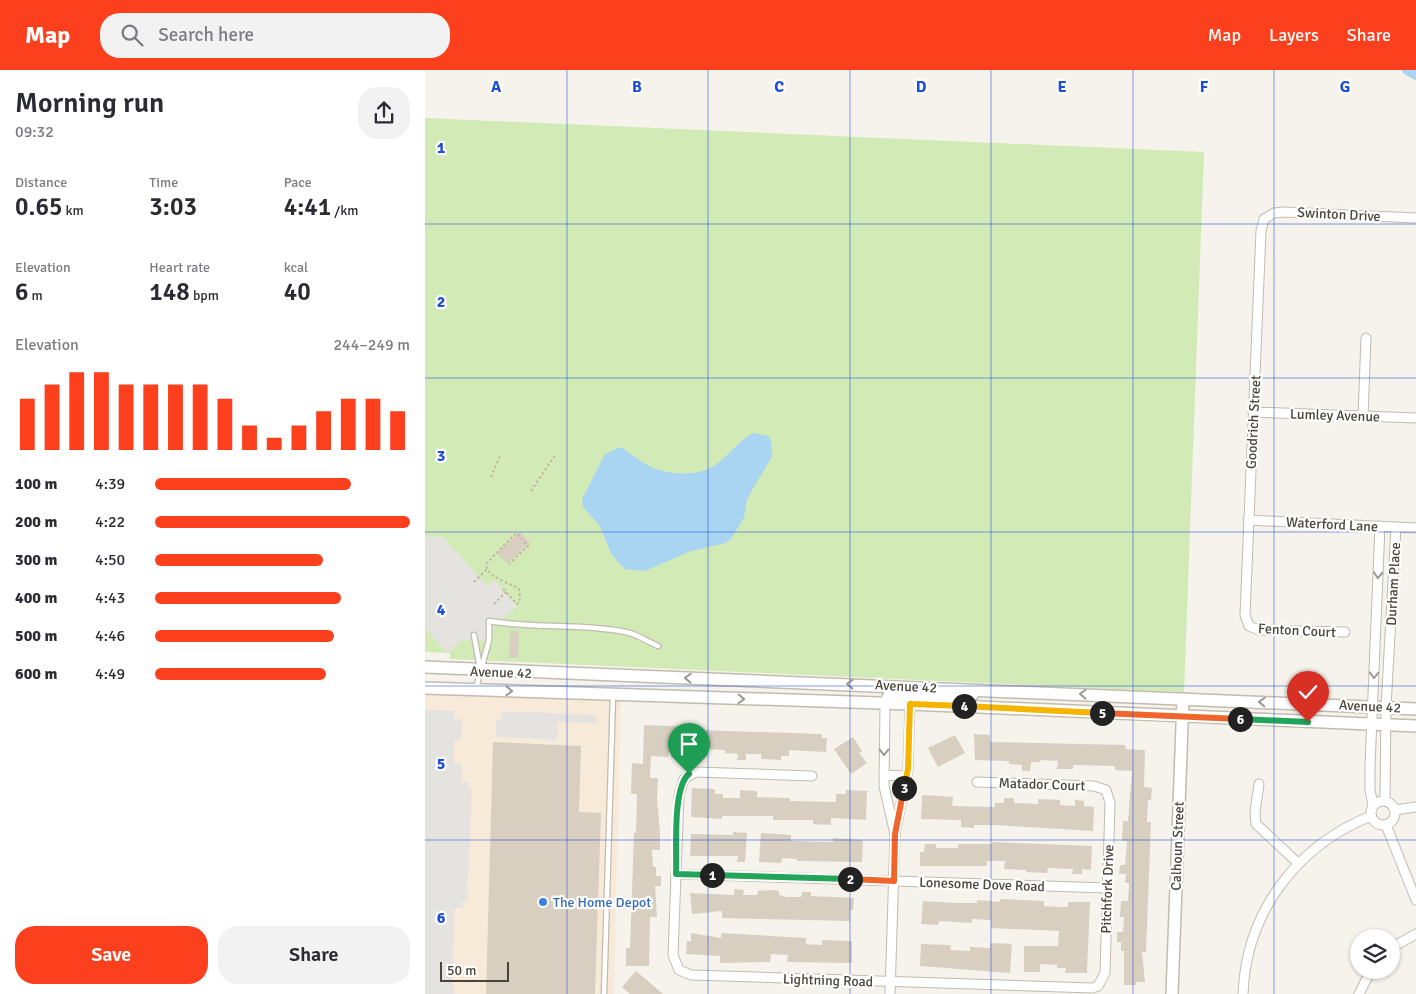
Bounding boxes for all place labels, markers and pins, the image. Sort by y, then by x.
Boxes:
pin [1287,671,1329,722]
pin: 4 [951,694,977,718]
pin: 5 [1089,700,1115,726]
pin: 6 [1227,706,1253,732]
pin [668,723,710,774]
pin: 3 [891,776,917,800]
pin: 1 [699,862,725,888]
pin: 2 [837,866,863,892]
place label: The Home Depot [553,894,651,911]
marker: The Home Depot [537,896,549,908]

